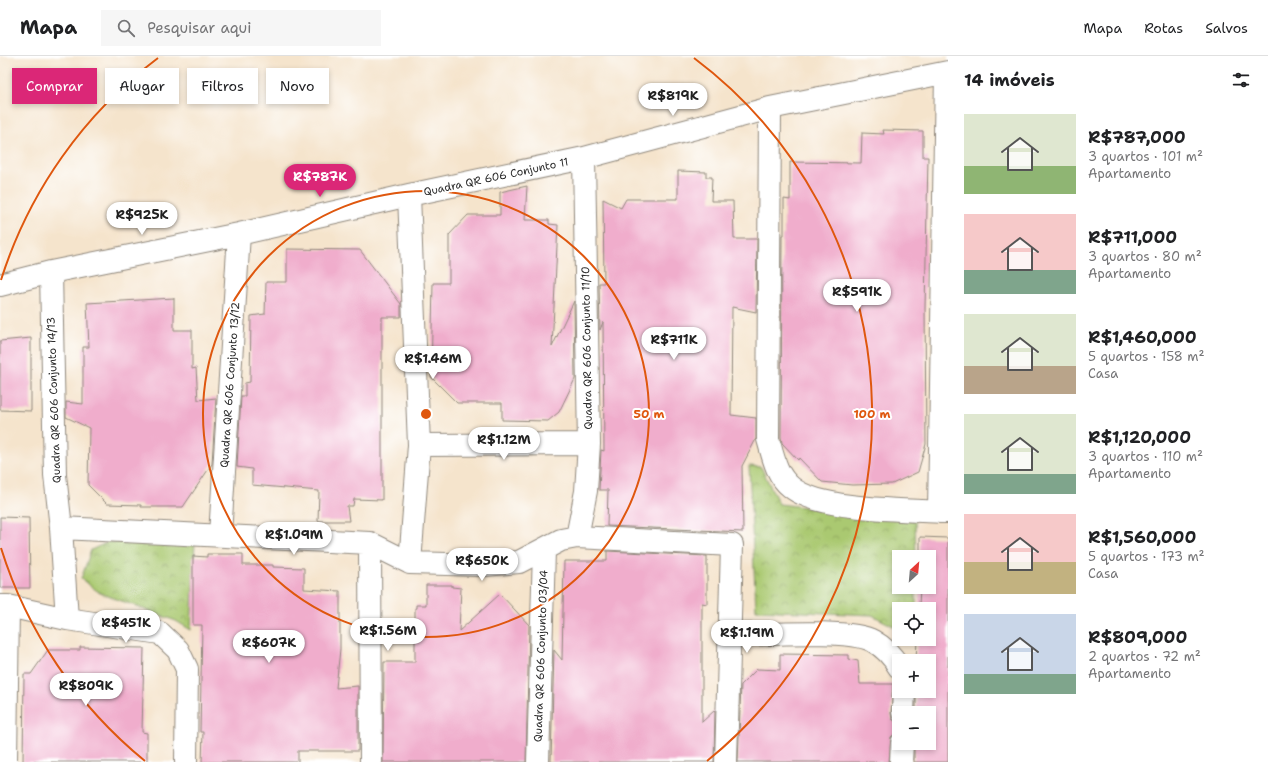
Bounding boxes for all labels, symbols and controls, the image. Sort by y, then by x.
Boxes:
search box [101,10,381,46]
text: Mapa [20,15,77,40]
icon: search [115,17,137,39]
text: Pesquisar aqui [147,18,251,38]
text: Mapa [1083,19,1122,37]
text: Rotas [1144,19,1183,37]
text: Salvos [1205,19,1248,37]
chip: Comprar [12,68,97,104]
chip: Alugar [105,68,179,104]
chip: Filtros [187,68,258,104]
chip: Novo [266,68,329,104]
text: 14 imóveis [964,69,1055,91]
icon: filters [1230,69,1252,91]
pin: R$819K [640,83,706,117]
text: R$819K [647,87,699,104]
text: R$787,000 [1088,126,1186,148]
icon: home [996,130,1044,178]
text: 3 quartos · 101 m² [1088,148,1203,165]
street label: Quadra QR 606 Conjunto 11 [422,154,570,200]
pin: R$787K [287,164,353,198]
text: Apartamento [1088,165,1171,182]
text: R$787K [293,168,347,185]
pin: R$925K [109,202,175,236]
text: R$925K [116,206,168,223]
text: R$711,000 [1088,226,1177,248]
icon: home [996,230,1044,278]
text: 3 quartos · 80 m² [1088,248,1202,265]
text: Apartamento [1088,265,1171,282]
street label: Quadra QR 606 Conjunto 11/10 [578,266,596,430]
pin: R$591K [824,279,890,313]
text: R$591K [832,283,882,300]
street label: Quadra QR 606 Conjunto 13/12 [217,302,243,468]
street label: Quadra QR 606 Conjunto 14/13 [44,317,64,483]
text: R$1,460,000 [1088,326,1197,348]
pin: R$711K [641,327,707,361]
icon: home [996,330,1044,378]
text: R$711K [650,331,698,348]
pin: R$1.46M [396,346,470,380]
text: 5 quartos · 158 m² [1088,348,1205,365]
text: R$1.46M [404,350,462,367]
text: Casa [1088,365,1118,382]
text: 50 m [634,406,665,422]
text: 100 m [854,406,891,422]
centre of rings [419,407,433,421]
text: R$1,120,000 [1088,426,1191,448]
pin: R$1.12M [467,427,541,461]
icon: home [996,430,1044,478]
text: R$1.12M [477,431,531,448]
text: 3 quartos · 110 m² [1088,448,1203,465]
text: Apartamento [1088,465,1171,482]
pin: R$1.09M [257,522,331,556]
text: R$1.09M [265,526,323,543]
text: R$1,560,000 [1088,526,1196,548]
icon: home [996,530,1044,578]
pin: R$650K [449,548,515,582]
text: 5 quartos · 173 m² [1088,548,1205,565]
north arrow [892,550,936,594]
map controls [892,550,936,750]
text: R$650K [455,552,509,569]
text: Casa [1088,565,1118,582]
street label: Quadra QR 606 Conjunto 03/04 [530,569,552,742]
button: locate [892,602,936,646]
pin: R$451K [93,610,159,644]
text: R$451K [101,614,151,631]
pin: R$1.56M [351,618,425,652]
pin: R$1.19M [710,620,784,654]
text: R$1.56M [359,622,417,639]
text: R$1.19M [720,624,774,641]
text: R$809,000 [1088,626,1187,648]
pin: R$607K [236,630,302,664]
icon: home [996,630,1044,678]
text: R$607K [242,634,296,651]
text: 2 quartos · 72 m² [1088,648,1201,665]
button: + [892,654,936,698]
text: Apartamento [1088,665,1171,682]
pin: R$809K [53,673,119,707]
text: R$809K [59,677,113,694]
button: − [892,706,936,750]

